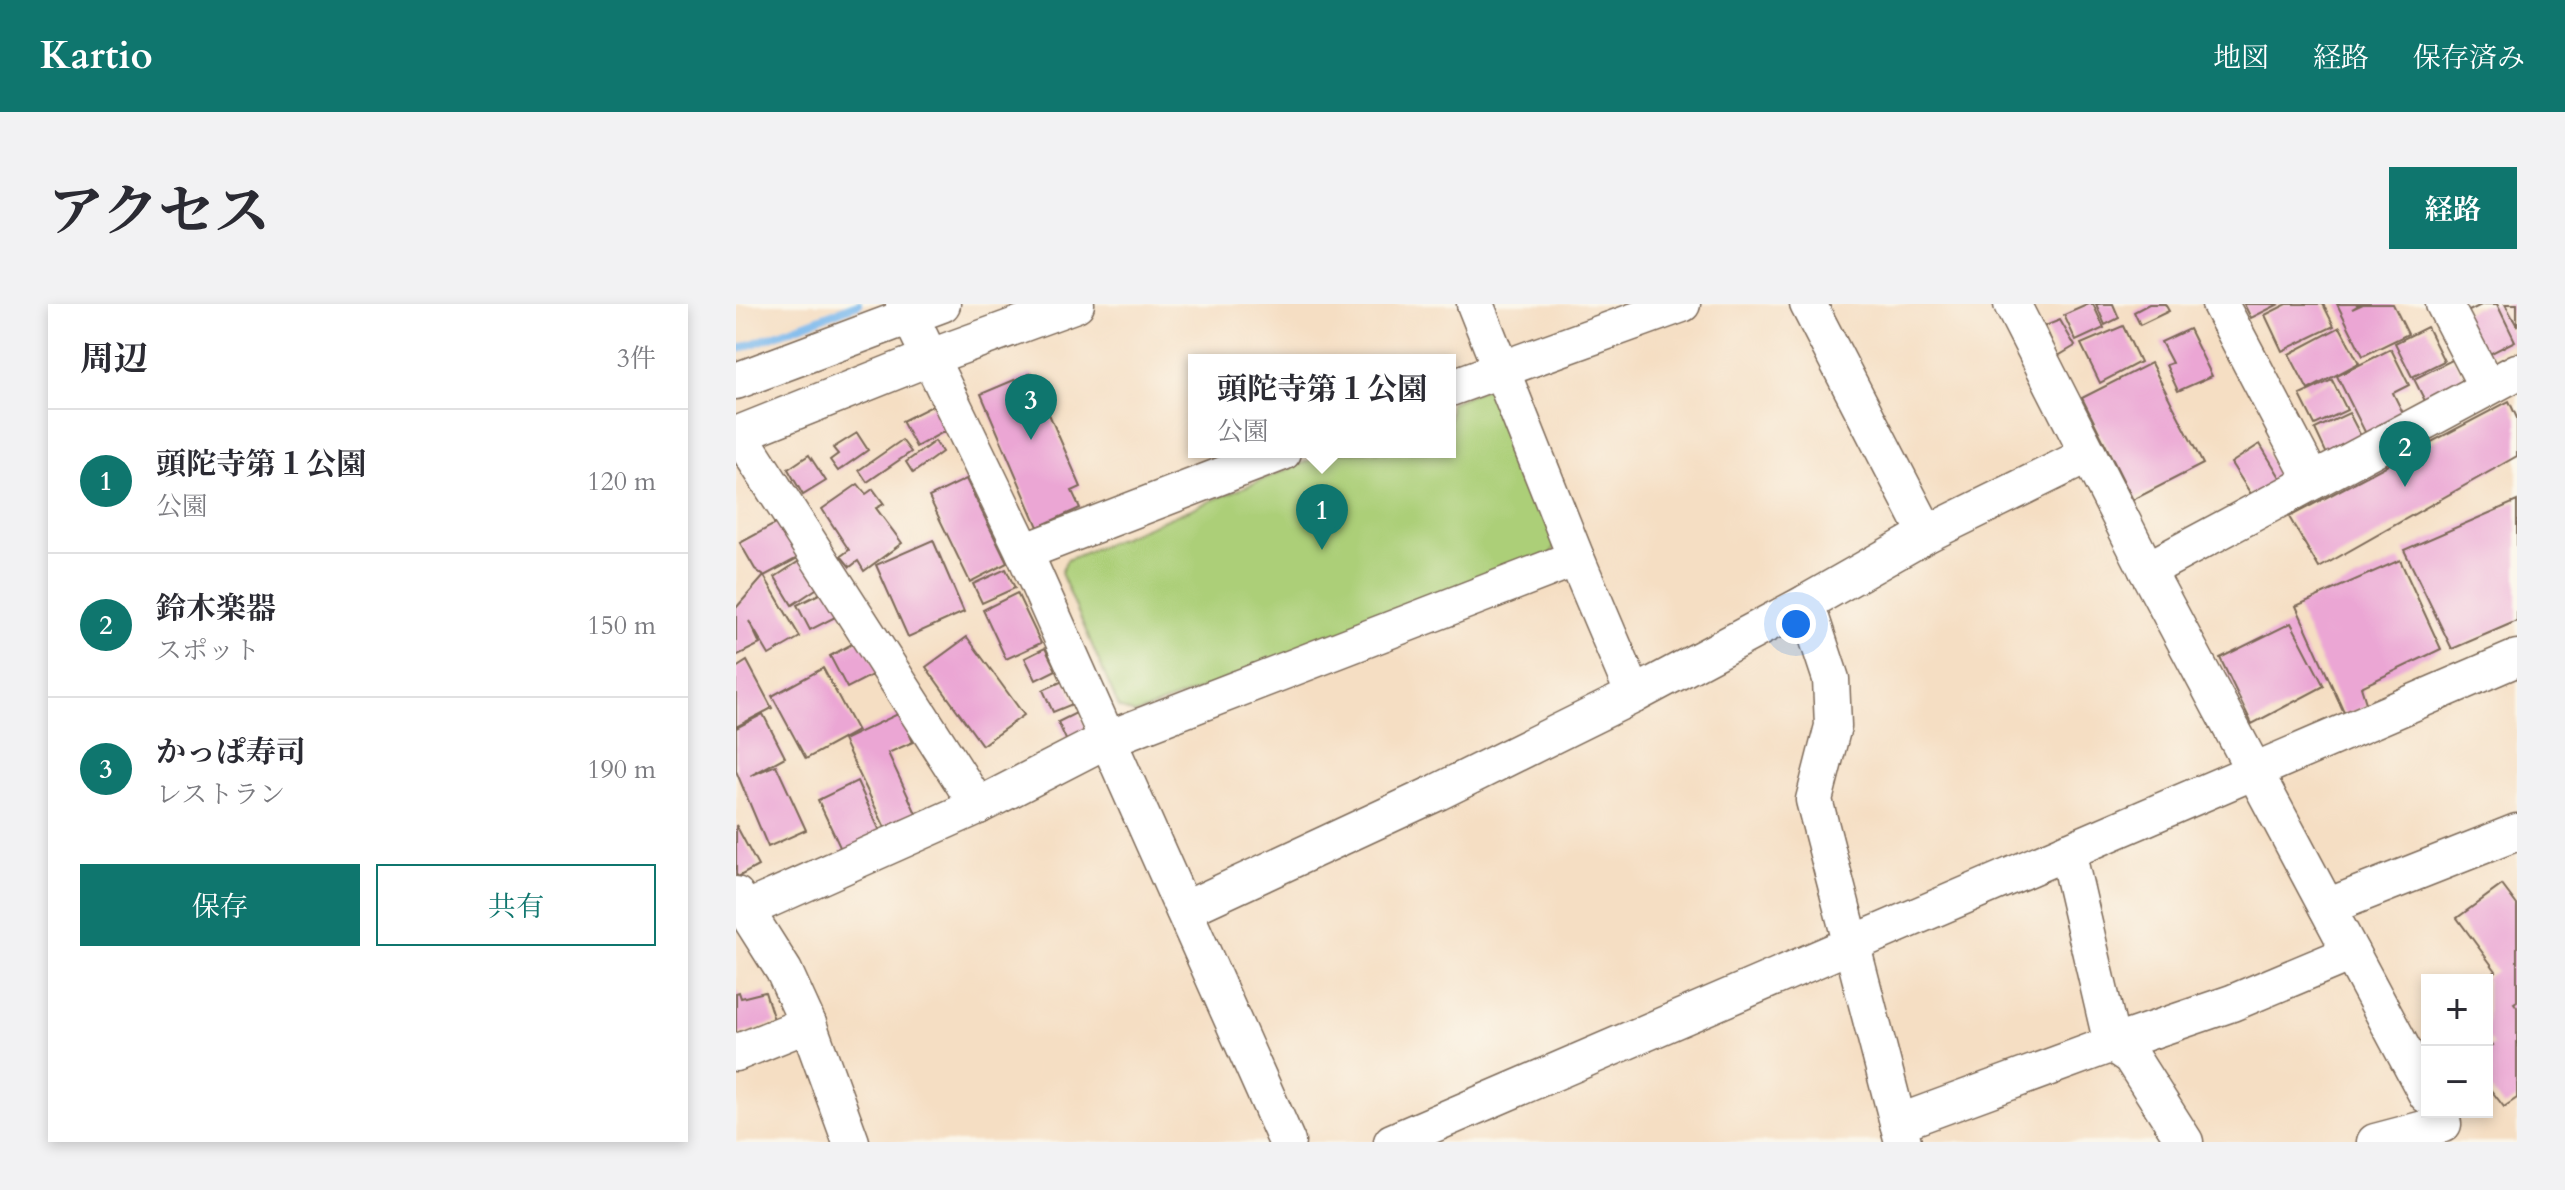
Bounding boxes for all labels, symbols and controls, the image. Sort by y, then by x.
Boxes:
text: Kartio [40,30,153,82]
text: 地図 [2213,39,2269,77]
text: 経路 [2313,39,2369,77]
text: 保存済み [2413,39,2525,77]
button: 経路 [2389,167,2517,249]
text: アクセス [48,175,270,250]
text: 周辺 [80,336,148,382]
text: 3件 [617,341,656,376]
popup [1188,354,1456,458]
text: 頭陀寺第１公園 [1217,369,1427,410]
pin: 3 [1005,374,1057,440]
text: 公園 [1217,414,1269,449]
pin: 2 [2379,421,2431,487]
text: 頭陀寺第１公園 [156,444,366,485]
text: 1 [99,464,113,499]
text: 120 m [587,464,656,499]
pin: 1 [1296,484,1348,550]
text: 公園 [156,489,208,524]
text: 鈴木楽器 [156,588,276,629]
your location [1776,604,1816,644]
text: 2 [99,608,113,643]
text: 150 m [587,608,656,643]
text: スポット [156,633,260,668]
text: かっぱ寿司 [156,732,306,773]
text: 3 [99,752,113,787]
text: 190 m [587,752,656,787]
text: レストラン [156,777,285,812]
button: 保存 [80,864,360,946]
button: 共有 [376,864,656,946]
map controls [2421,974,2493,1118]
button: + [2421,974,2493,1046]
button: − [2421,1046,2493,1118]

